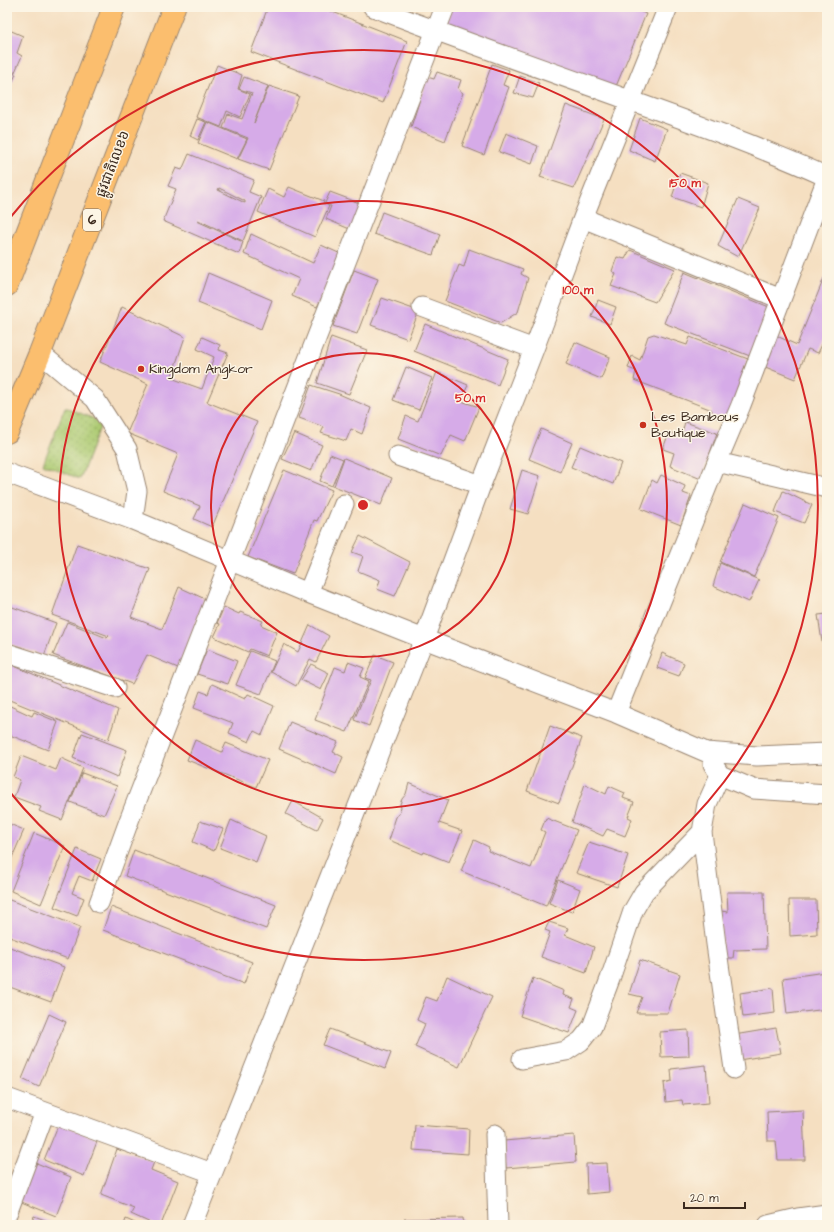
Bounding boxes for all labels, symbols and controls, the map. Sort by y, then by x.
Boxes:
street label: ផ្លូវជាតិលេខ៦ [91,128,136,201]
text: 150 m [669,175,702,192]
road number: 6 [83,209,101,231]
text: 100 m [563,282,594,299]
place label: Kingdom Angkor [149,359,253,379]
marker: Kingdom Angkor [136,364,146,374]
text: 50 m [455,390,486,407]
place label: Les Bambous Boutique [651,407,739,443]
marker: Les Bambous Boutique [638,420,648,430]
centre of rings [356,498,370,512]
scale bar [684,1184,745,1210]
text: 20 m [690,1190,719,1207]

